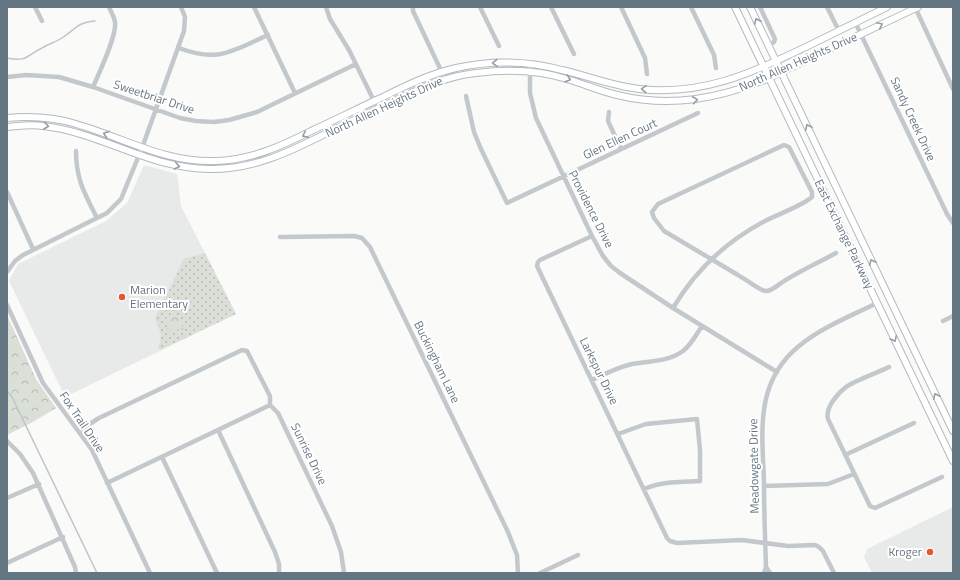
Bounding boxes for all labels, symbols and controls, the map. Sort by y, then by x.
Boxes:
one-way arrow [754,18,762,26]
one-way arrow [876,22,883,30]
street label: North Allen Heights Drive [736,27,860,96]
one-way arrow [492,59,498,67]
street label: North Allen Heights Drive [322,71,446,142]
street label: Sandy Creek Drive [886,74,941,164]
street label: Sweetbriar Drive [111,75,197,119]
one-way arrow [564,75,571,83]
one-way arrow [641,85,647,94]
one-way arrow [692,95,698,104]
street label: Glen Ellen Court [579,113,661,164]
one-way arrow [43,121,49,130]
one-way arrow [805,124,813,132]
one-way arrow [302,130,309,137]
one-way arrow [102,131,109,139]
one-way arrow [174,161,180,170]
street label: Providence Drive [564,167,619,251]
street label: East Exchange Parkway [810,176,879,292]
one-way arrow [869,259,877,267]
place label: Marion Elementary [130,280,188,313]
marker: Marion Elementary [117,292,127,302]
street label: Buckingham Lane [409,317,466,406]
street label: Larkspur Drive [575,334,624,408]
one-way arrow [889,334,897,342]
street label: Fox Trail Drive [55,387,110,456]
one-way arrow [933,393,941,400]
street label: Meadowgate Drive [743,418,764,514]
street label: Sunrise Drive [286,420,333,488]
place label: Kroger [888,542,922,561]
marker: Kroger [925,547,935,557]

